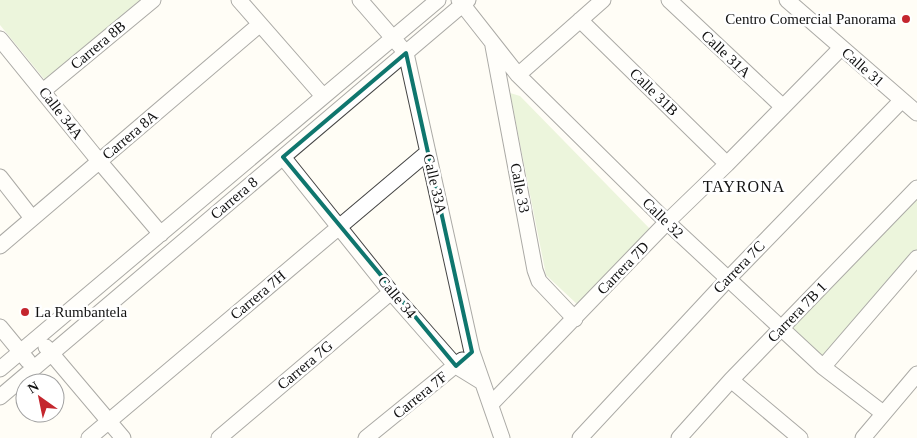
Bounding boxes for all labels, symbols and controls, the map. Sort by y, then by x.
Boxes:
place label: Centro Comercial Panorama [725,11,896,27]
marker: Centro Comercial Panorama [900,13,912,25]
street label: Carrera 8B [67,18,129,72]
street label: Calle 31A [698,27,754,81]
street label: Calle 31 [839,44,887,90]
street label: Calle 31B [627,65,681,119]
street label: Calle 34A [36,84,86,142]
street label: Carrera 8A [99,107,161,163]
street label: Calle 33A [420,152,450,216]
street label: Calle 33 [507,162,533,214]
street label: Carrera 8 [207,174,261,222]
district label: TAYRONA [703,178,785,195]
street label: Calle 32 [639,195,687,241]
street label: Carrera 7D [594,238,652,298]
street label: Carrera 7C [710,238,768,296]
street label: Carrera 7H [227,267,289,323]
street label: Calle 34 [375,273,420,322]
street label: Carrera 7B 1 [764,279,830,345]
place label: La Rumbantela [35,304,127,320]
marker: La Rumbantela [19,306,31,318]
street label: Carrera 7G [274,337,336,393]
street label: Carrera 7F [390,368,450,422]
north arrow [15,373,65,423]
text: N [25,378,42,397]

